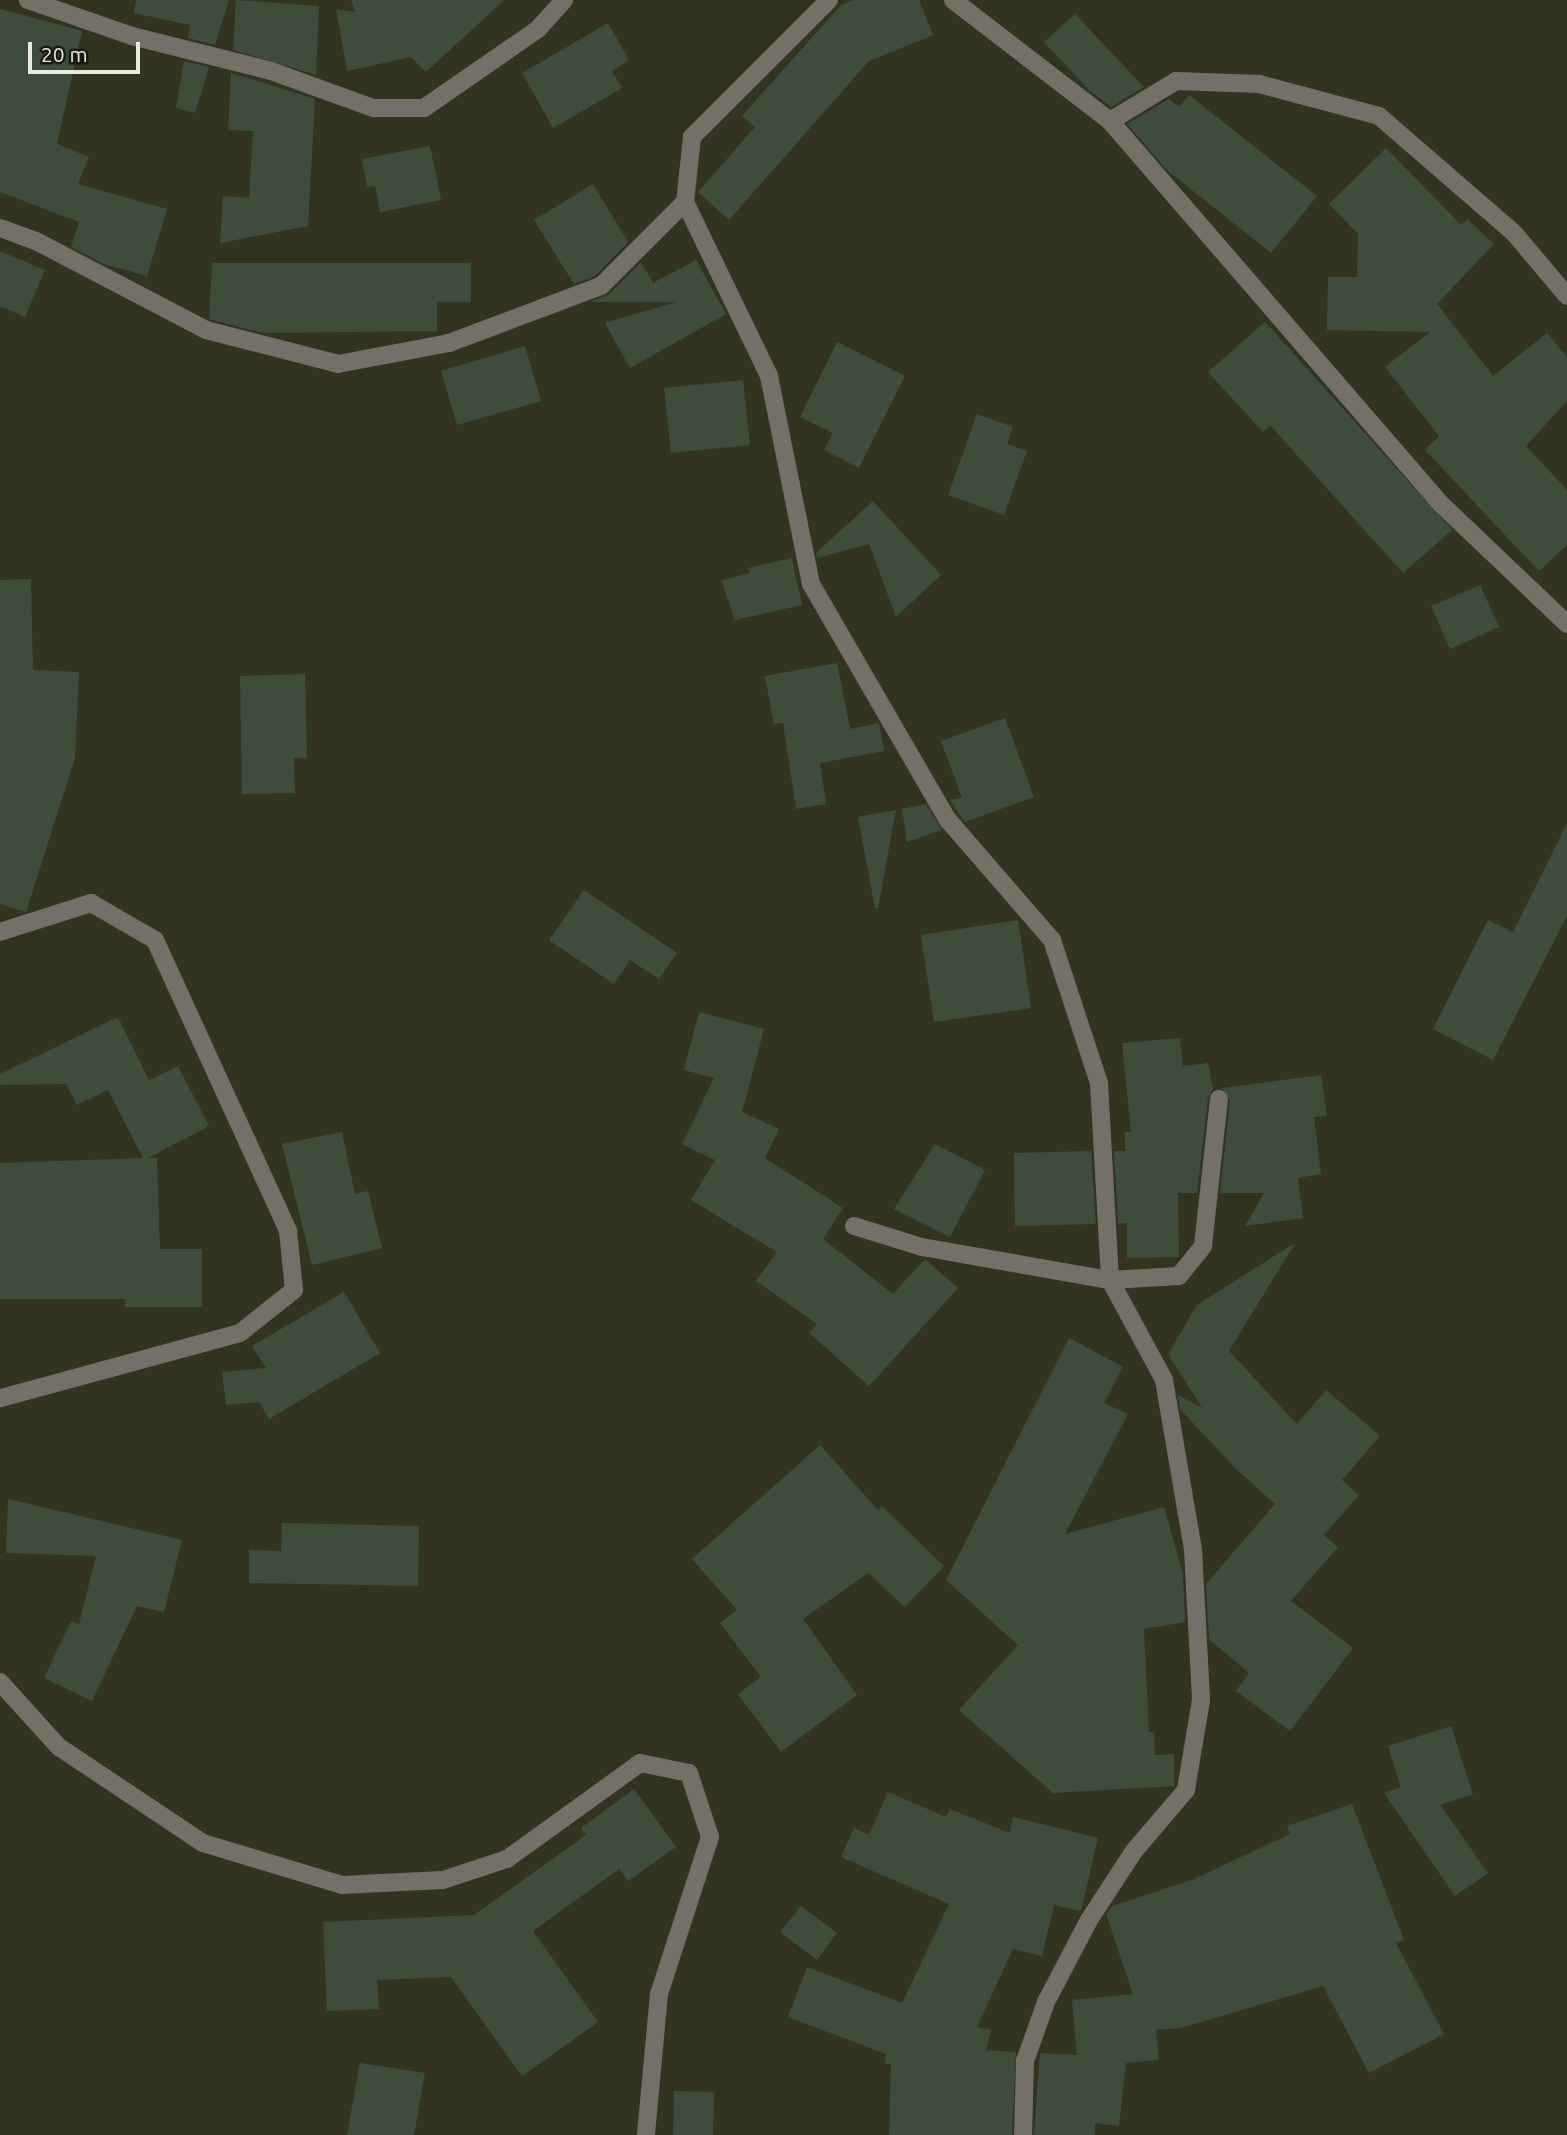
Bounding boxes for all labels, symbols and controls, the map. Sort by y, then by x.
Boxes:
scale bar [32,28,144,72]
text: 20 m [41,42,88,66]

